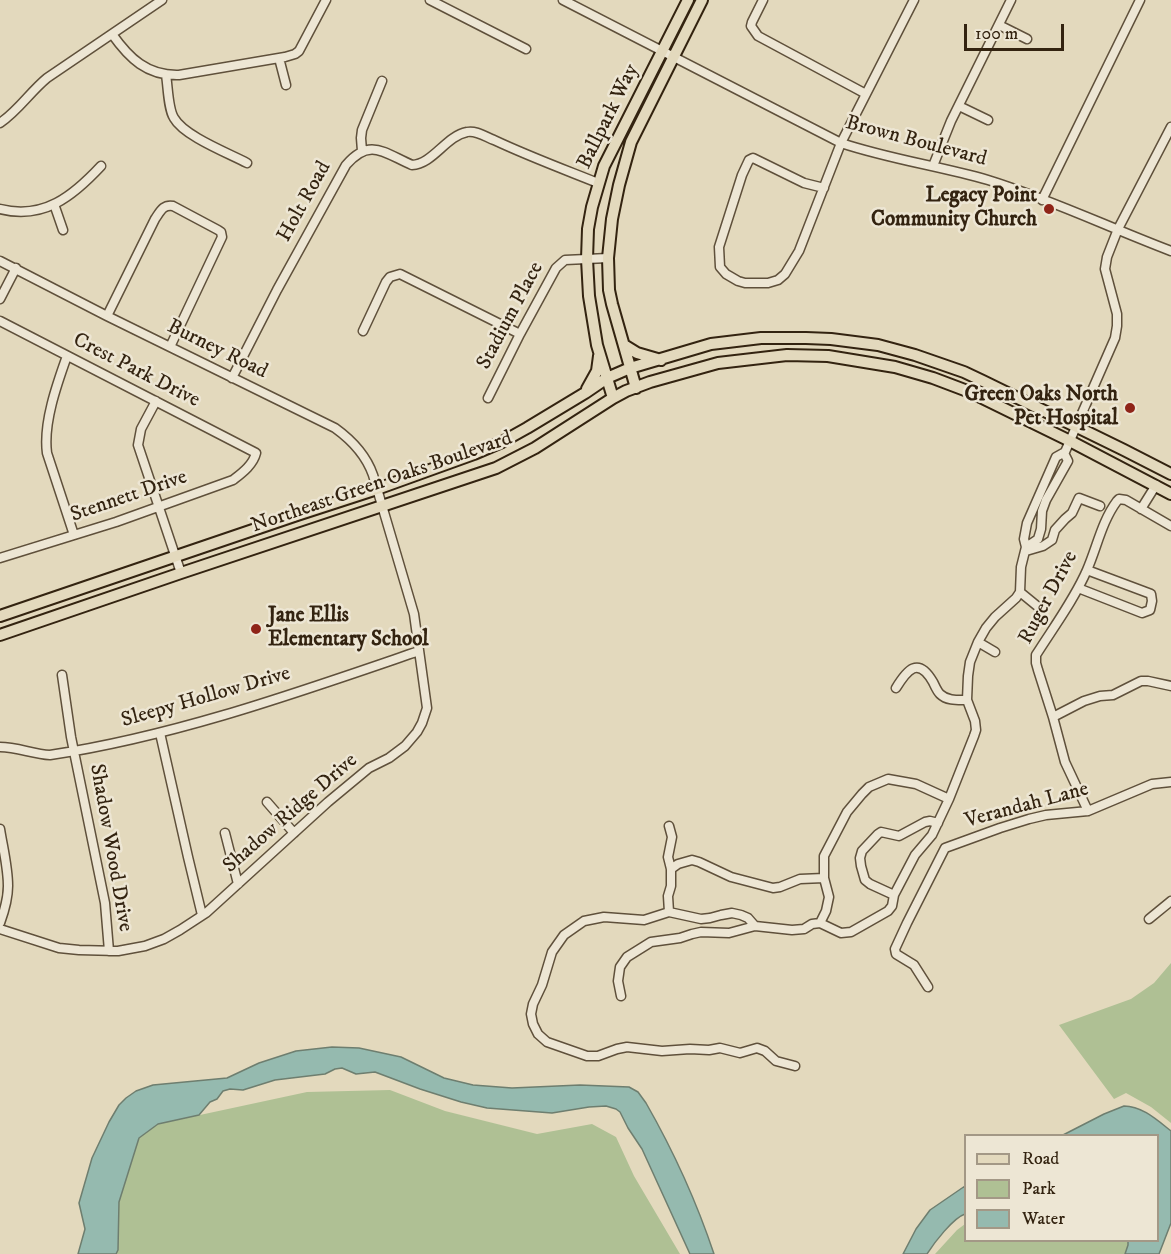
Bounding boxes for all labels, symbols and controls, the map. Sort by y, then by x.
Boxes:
scale bar [967,12,1068,50]
text: 100 m [975,23,1018,45]
street label: Ballpark Way [573,60,645,174]
street label: Brown Boulevard [843,111,989,173]
street label: Holt Road [273,157,337,247]
place label: Legacy Point Community Church [871,184,1037,234]
marker: Legacy Point Community Church [1042,202,1056,216]
street label: Stadium Place [472,258,550,374]
street label: Burney Road [163,315,271,385]
street label: Crest Park Drive [68,328,204,414]
place label: Green Oaks North Pet Hospital [964,383,1118,433]
marker: Green Oaks North Pet Hospital [1123,401,1137,415]
street label: Northeast Green Oaks Boulevard [248,426,516,540]
street label: Stennett Drive [67,465,191,529]
street label: Ruger Drive [1014,547,1084,649]
place label: Jane Ellis Elementary School [268,604,429,654]
marker: Jane Ellis Elementary School [249,622,263,636]
street label: Sleepy Hollow Drive [119,662,293,734]
street label: Shadow Ridge Drive [219,749,363,879]
street label: Shadow Wood Drive [83,762,137,934]
street label: Verandah Lane [962,777,1092,835]
legend [964,1134,1159,1242]
text: Road [1022,1148,1059,1170]
text: Park [1022,1178,1056,1200]
text: Water [1022,1208,1065,1230]

